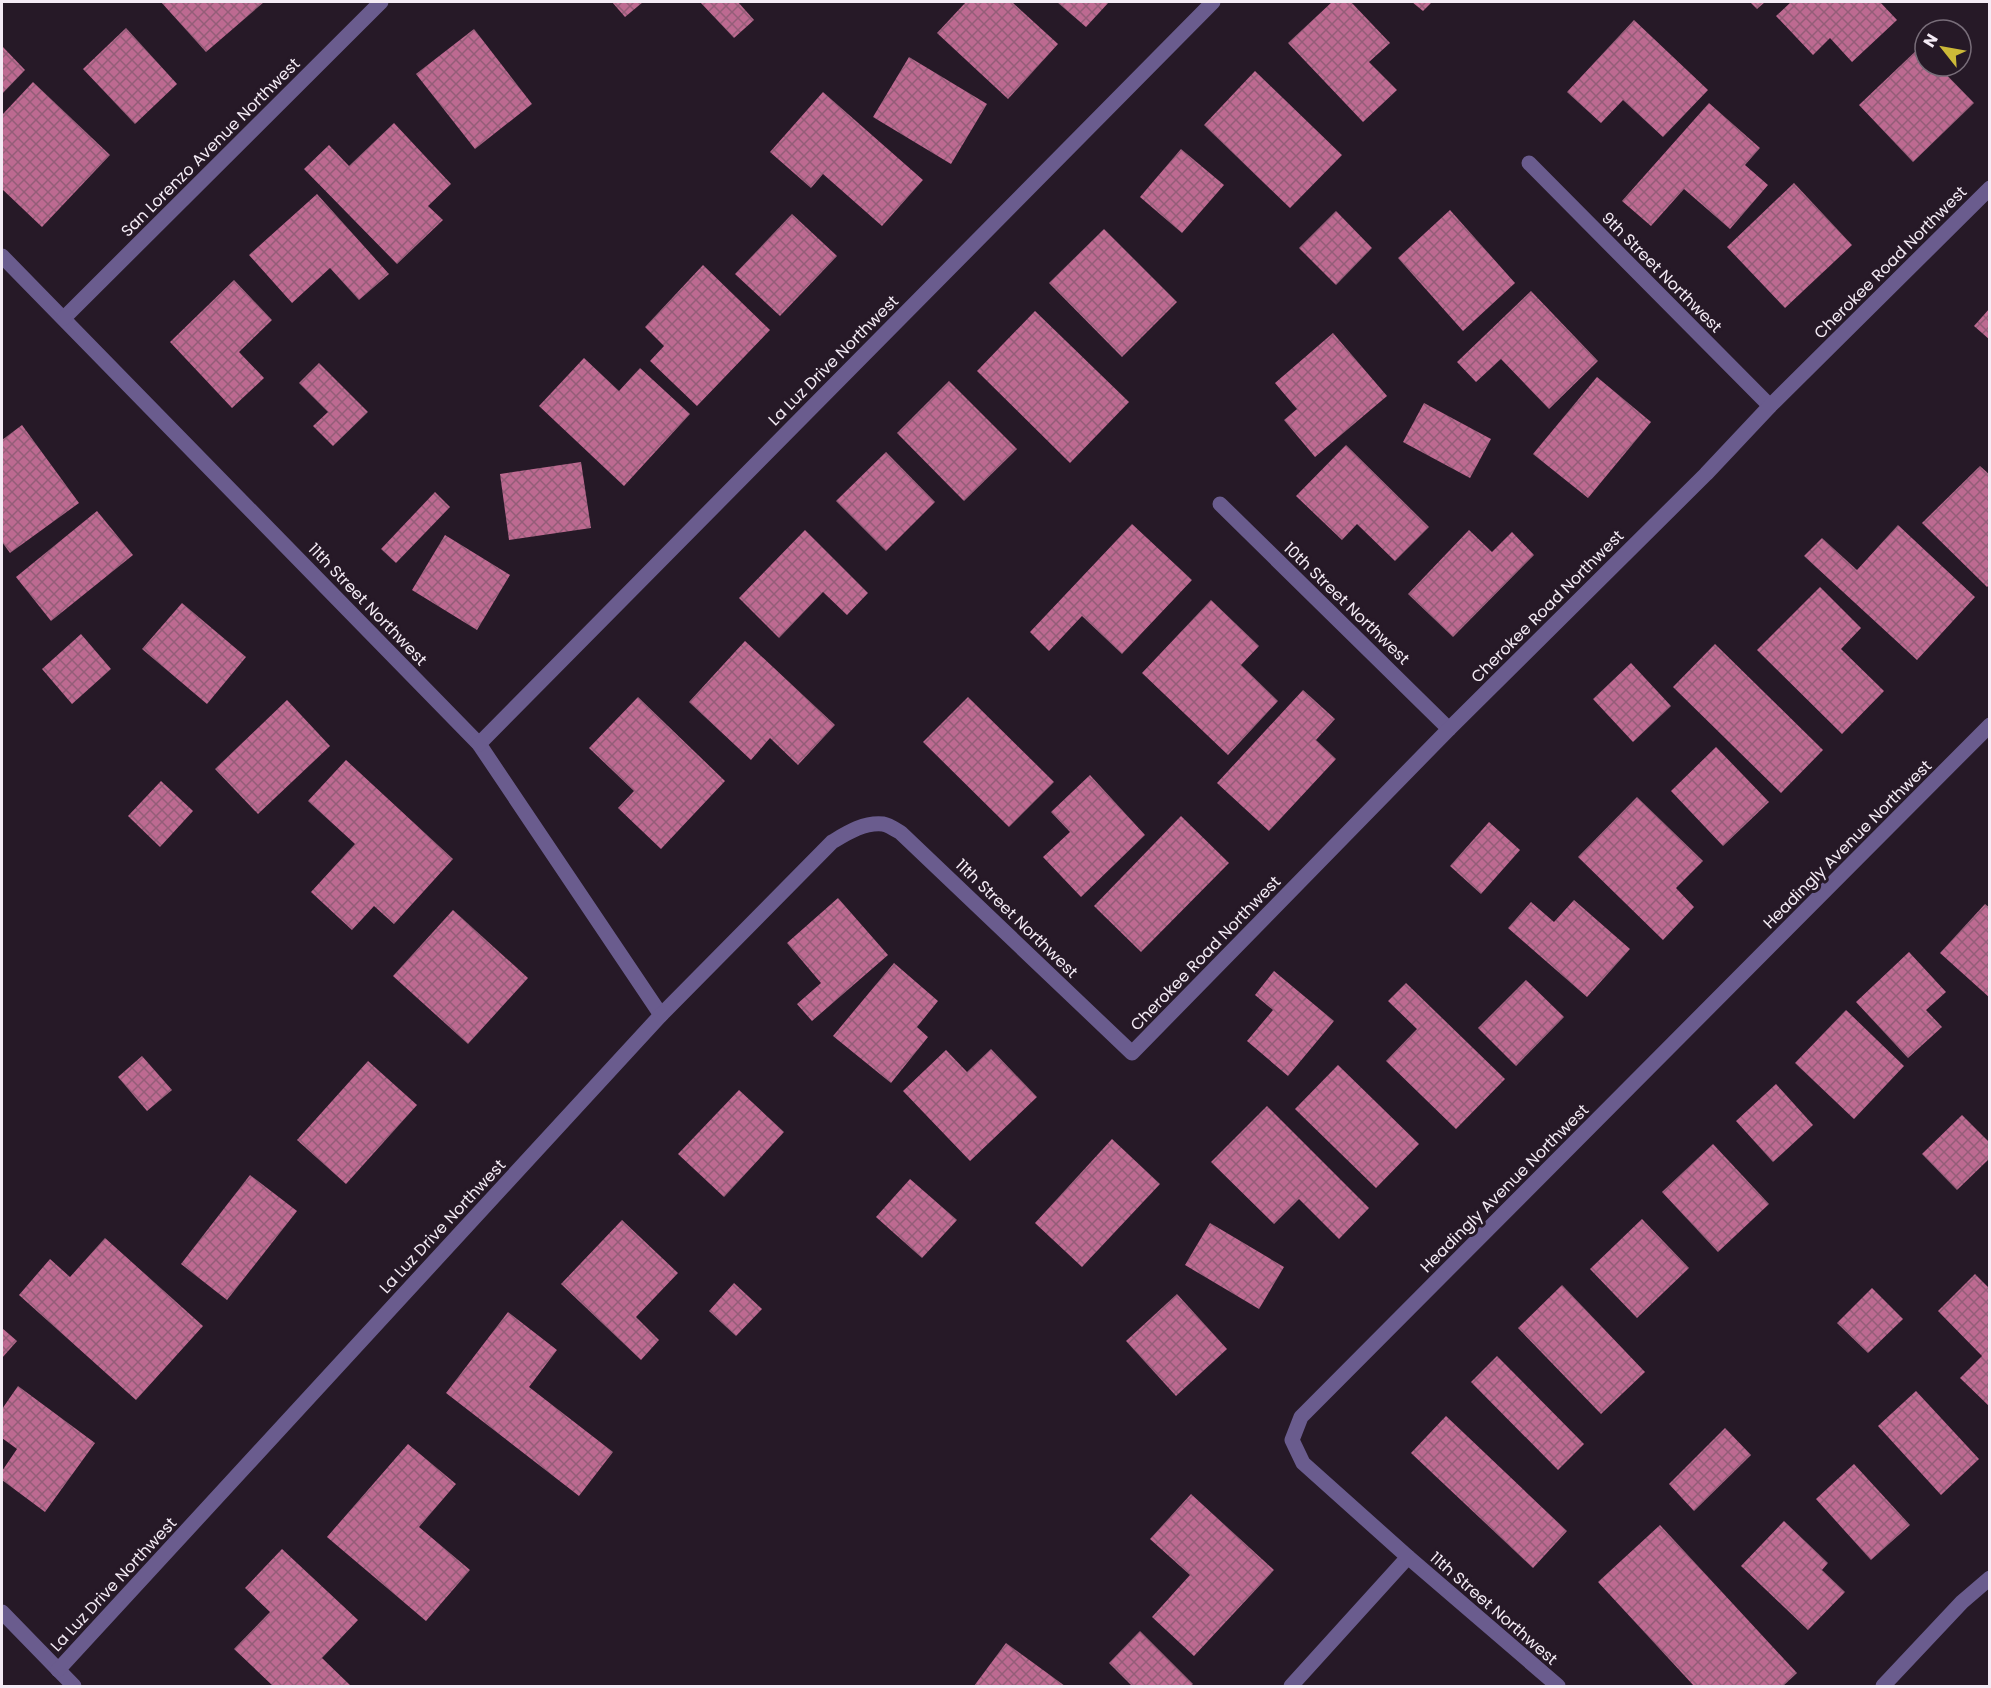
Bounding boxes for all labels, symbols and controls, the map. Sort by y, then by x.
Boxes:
north arrow [1913,18,1973,78]
text: N [1918,29,1944,52]
street label: San Lorenzo Avenue Northwest [116,53,305,242]
street label: Cherokee Road Northwest [1809,181,1972,344]
street label: 9th Street Northwest [1596,207,1727,338]
street label: La Luz Drive Northwest [763,290,904,431]
street label: Cherokee Road Northwest [1466,525,1629,688]
street label: 10th Street Northwest [1278,537,1415,670]
street label: 11th Street Northwest [303,538,432,671]
street label: Headingly Avenue Northwest [1758,755,1937,934]
street label: 11th Street Northwest [950,854,1083,983]
street label: Cherokee Road Northwest [1125,871,1286,1036]
street label: Headingly Avenue Northwest [1415,1099,1594,1278]
street label: La Luz Drive Northwest [374,1154,511,1298]
street label: La Luz Drive Northwest [45,1512,182,1656]
street label: 11th Street Northwest [1425,1546,1563,1670]

